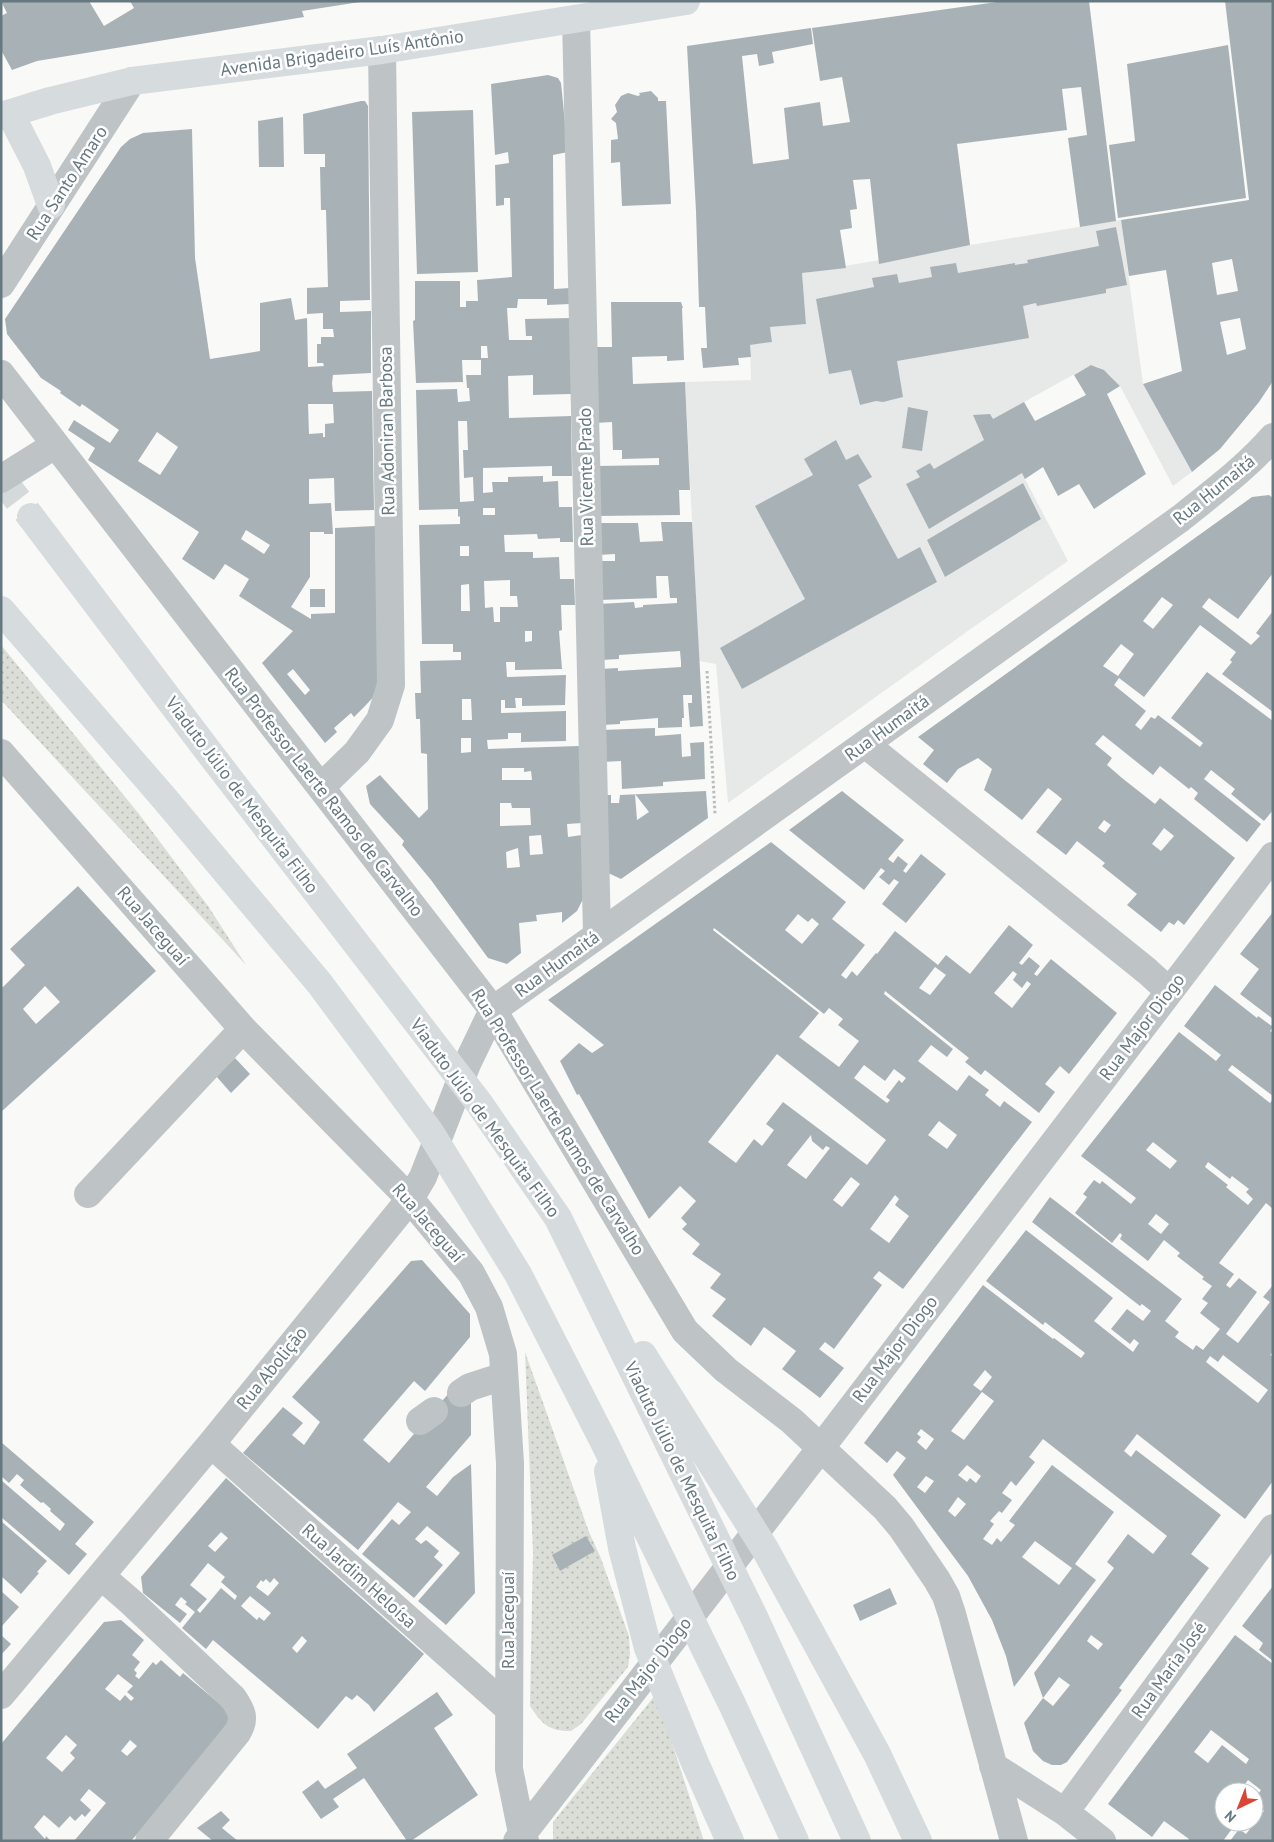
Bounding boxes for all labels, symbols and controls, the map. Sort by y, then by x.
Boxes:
street label: Avenida Brigadeiro Luís Antônio [219,24,465,81]
street label: Rua Santo Amaro [21,121,112,244]
street label: Rua Adoniran Barbosa [374,346,399,516]
street label: Rua Vicente Prado [573,407,598,547]
street label: Rua Humaitá [1168,449,1259,530]
street label: Rua Professor Laerte Ramos de Carvalho [220,662,429,921]
street label: Rua Humaitá [840,689,934,766]
street label: Viaduto Júlio de Mesquita Filho [160,691,324,898]
street label: Rua Jaceguaí [113,881,194,970]
street label: Rua Humaitá [510,925,604,1002]
street label: Rua Major Diogo [1094,969,1189,1085]
street label: Rua Professor Laerte Ramos de Carvalho [467,984,650,1259]
street label: Viaduto Júlio de Mesquita Filho [405,1013,565,1222]
street label: Rua Jaceguaí [388,1178,469,1267]
street label: Rua Major Diogo [847,1291,942,1407]
street label: Rua Abolição [231,1322,312,1414]
street label: Viaduto Júlio de Mesquita Filho [619,1357,746,1584]
street label: Rua Jardim Heloísa [298,1518,421,1633]
street label: Rua Jaceguaí [496,1571,519,1669]
street label: Rua Major Diogo [599,1612,696,1727]
street label: Rua Maria José [1126,1617,1211,1722]
north arrow [1214,1782,1264,1832]
text: N [1221,1807,1240,1826]

